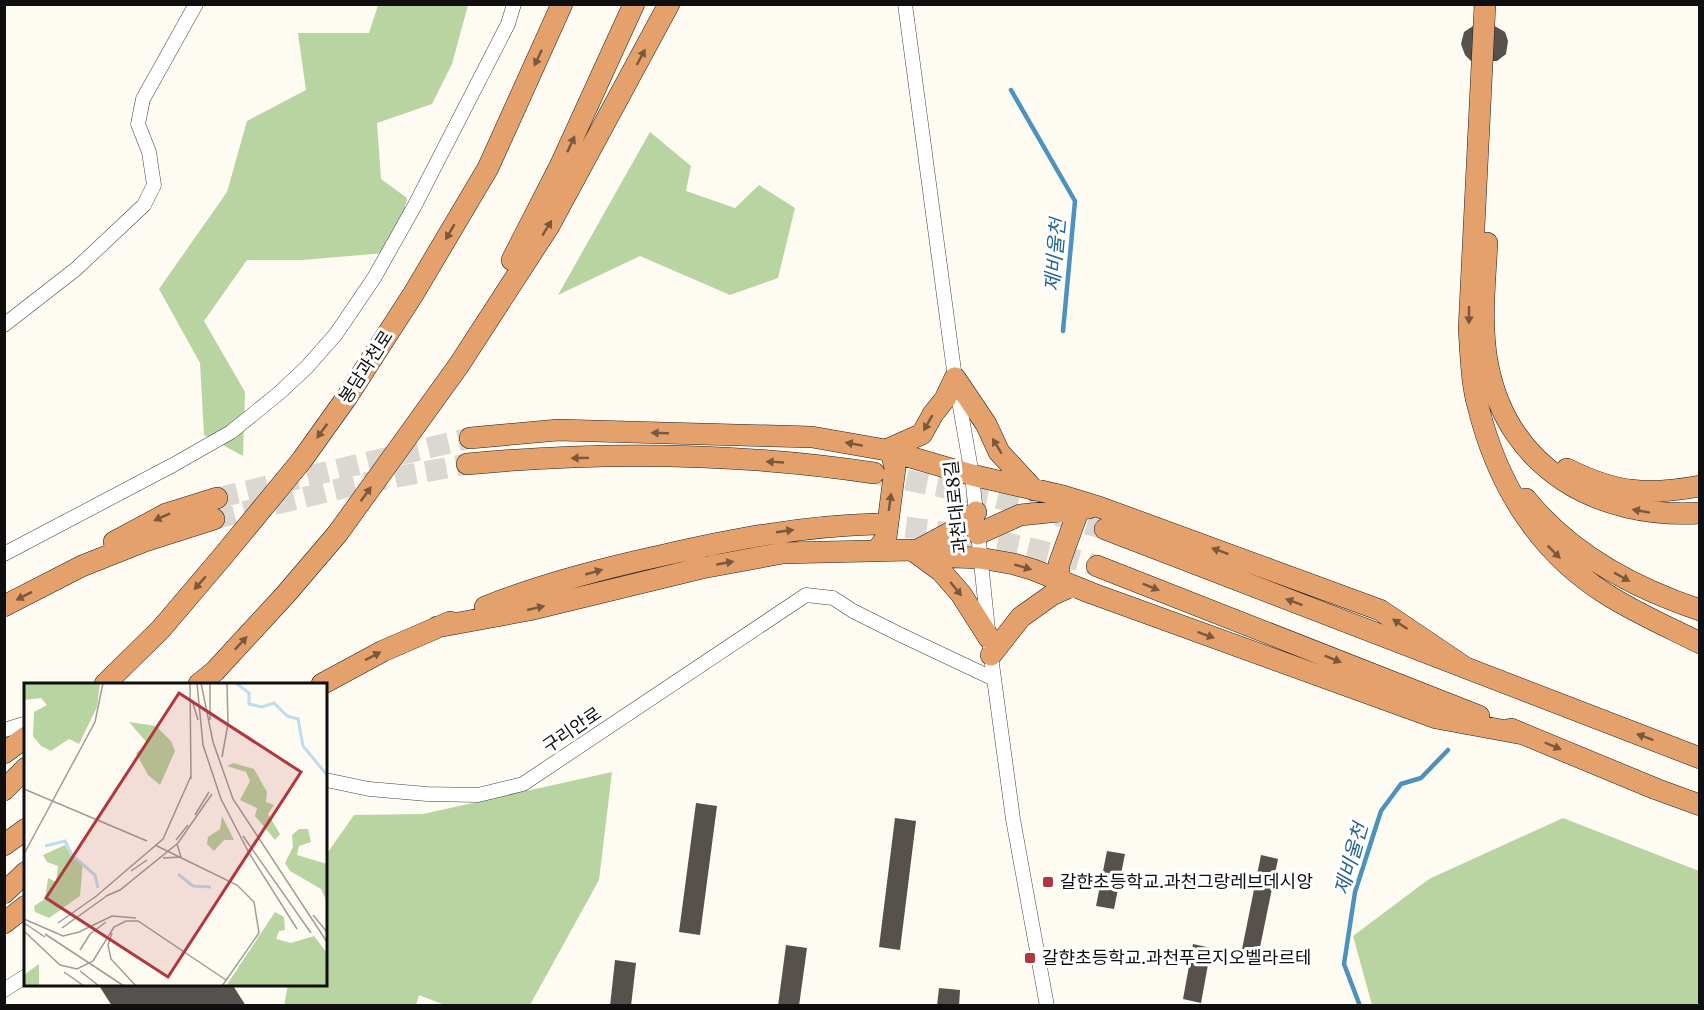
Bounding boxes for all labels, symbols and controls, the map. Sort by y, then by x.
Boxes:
one-way arrow [636,48,646,65]
one-way arrow [533,49,543,67]
one-way arrow [566,136,575,153]
water label: 제비울천 [1039,215,1070,293]
one-way arrow [542,220,553,236]
one-way arrow [445,224,455,241]
one-way arrow [1464,305,1474,324]
street label: 봉담과천로 [333,326,398,408]
one-way arrow [923,414,933,431]
one-way arrow [316,423,328,439]
one-way arrow [651,428,670,437]
one-way arrow [991,438,1002,454]
one-way arrow [845,440,864,449]
one-way arrow [570,453,589,462]
one-way arrow [765,457,784,466]
street label: 과천대로8길 [939,459,972,555]
one-way arrow [360,487,372,503]
one-way arrow [886,492,895,511]
one-way arrow [1632,506,1651,515]
one-way arrow [153,512,171,522]
one-way arrow [775,526,794,535]
one-way arrow [1547,545,1561,560]
one-way arrow [1210,546,1228,556]
one-way arrow [716,558,735,567]
one-way arrow [1014,563,1032,572]
one-way arrow [585,567,603,576]
one-way arrow [1614,571,1630,582]
one-way arrow [194,575,207,590]
one-way arrow [949,581,962,597]
one-way arrow [1143,582,1161,592]
one-way arrow [15,591,32,601]
one-way arrow [1285,596,1303,606]
one-way arrow [526,603,545,613]
one-way arrow [1392,618,1408,629]
one-way arrow [1197,630,1215,640]
one-way arrow [234,636,248,651]
one-way arrow [364,652,382,662]
one-way arrow [1324,654,1342,664]
inset map [24,683,327,986]
street label: 구리안로 [538,702,606,758]
one-way arrow [1636,732,1654,741]
one-way arrow [1544,742,1562,751]
water label: 제비울천 [1328,818,1373,898]
place label: 갈햔초등학교.과천그랑레브데시앙 [1060,870,1313,893]
marker: 갈햔초등학교.과천그랑레브데시앙 [1041,875,1055,889]
place label: 갈햔초등학교.과천푸르지오벨라르테 [1042,946,1312,969]
marker: 갈햔초등학교.과천푸르지오벨라르테 [1023,951,1037,965]

